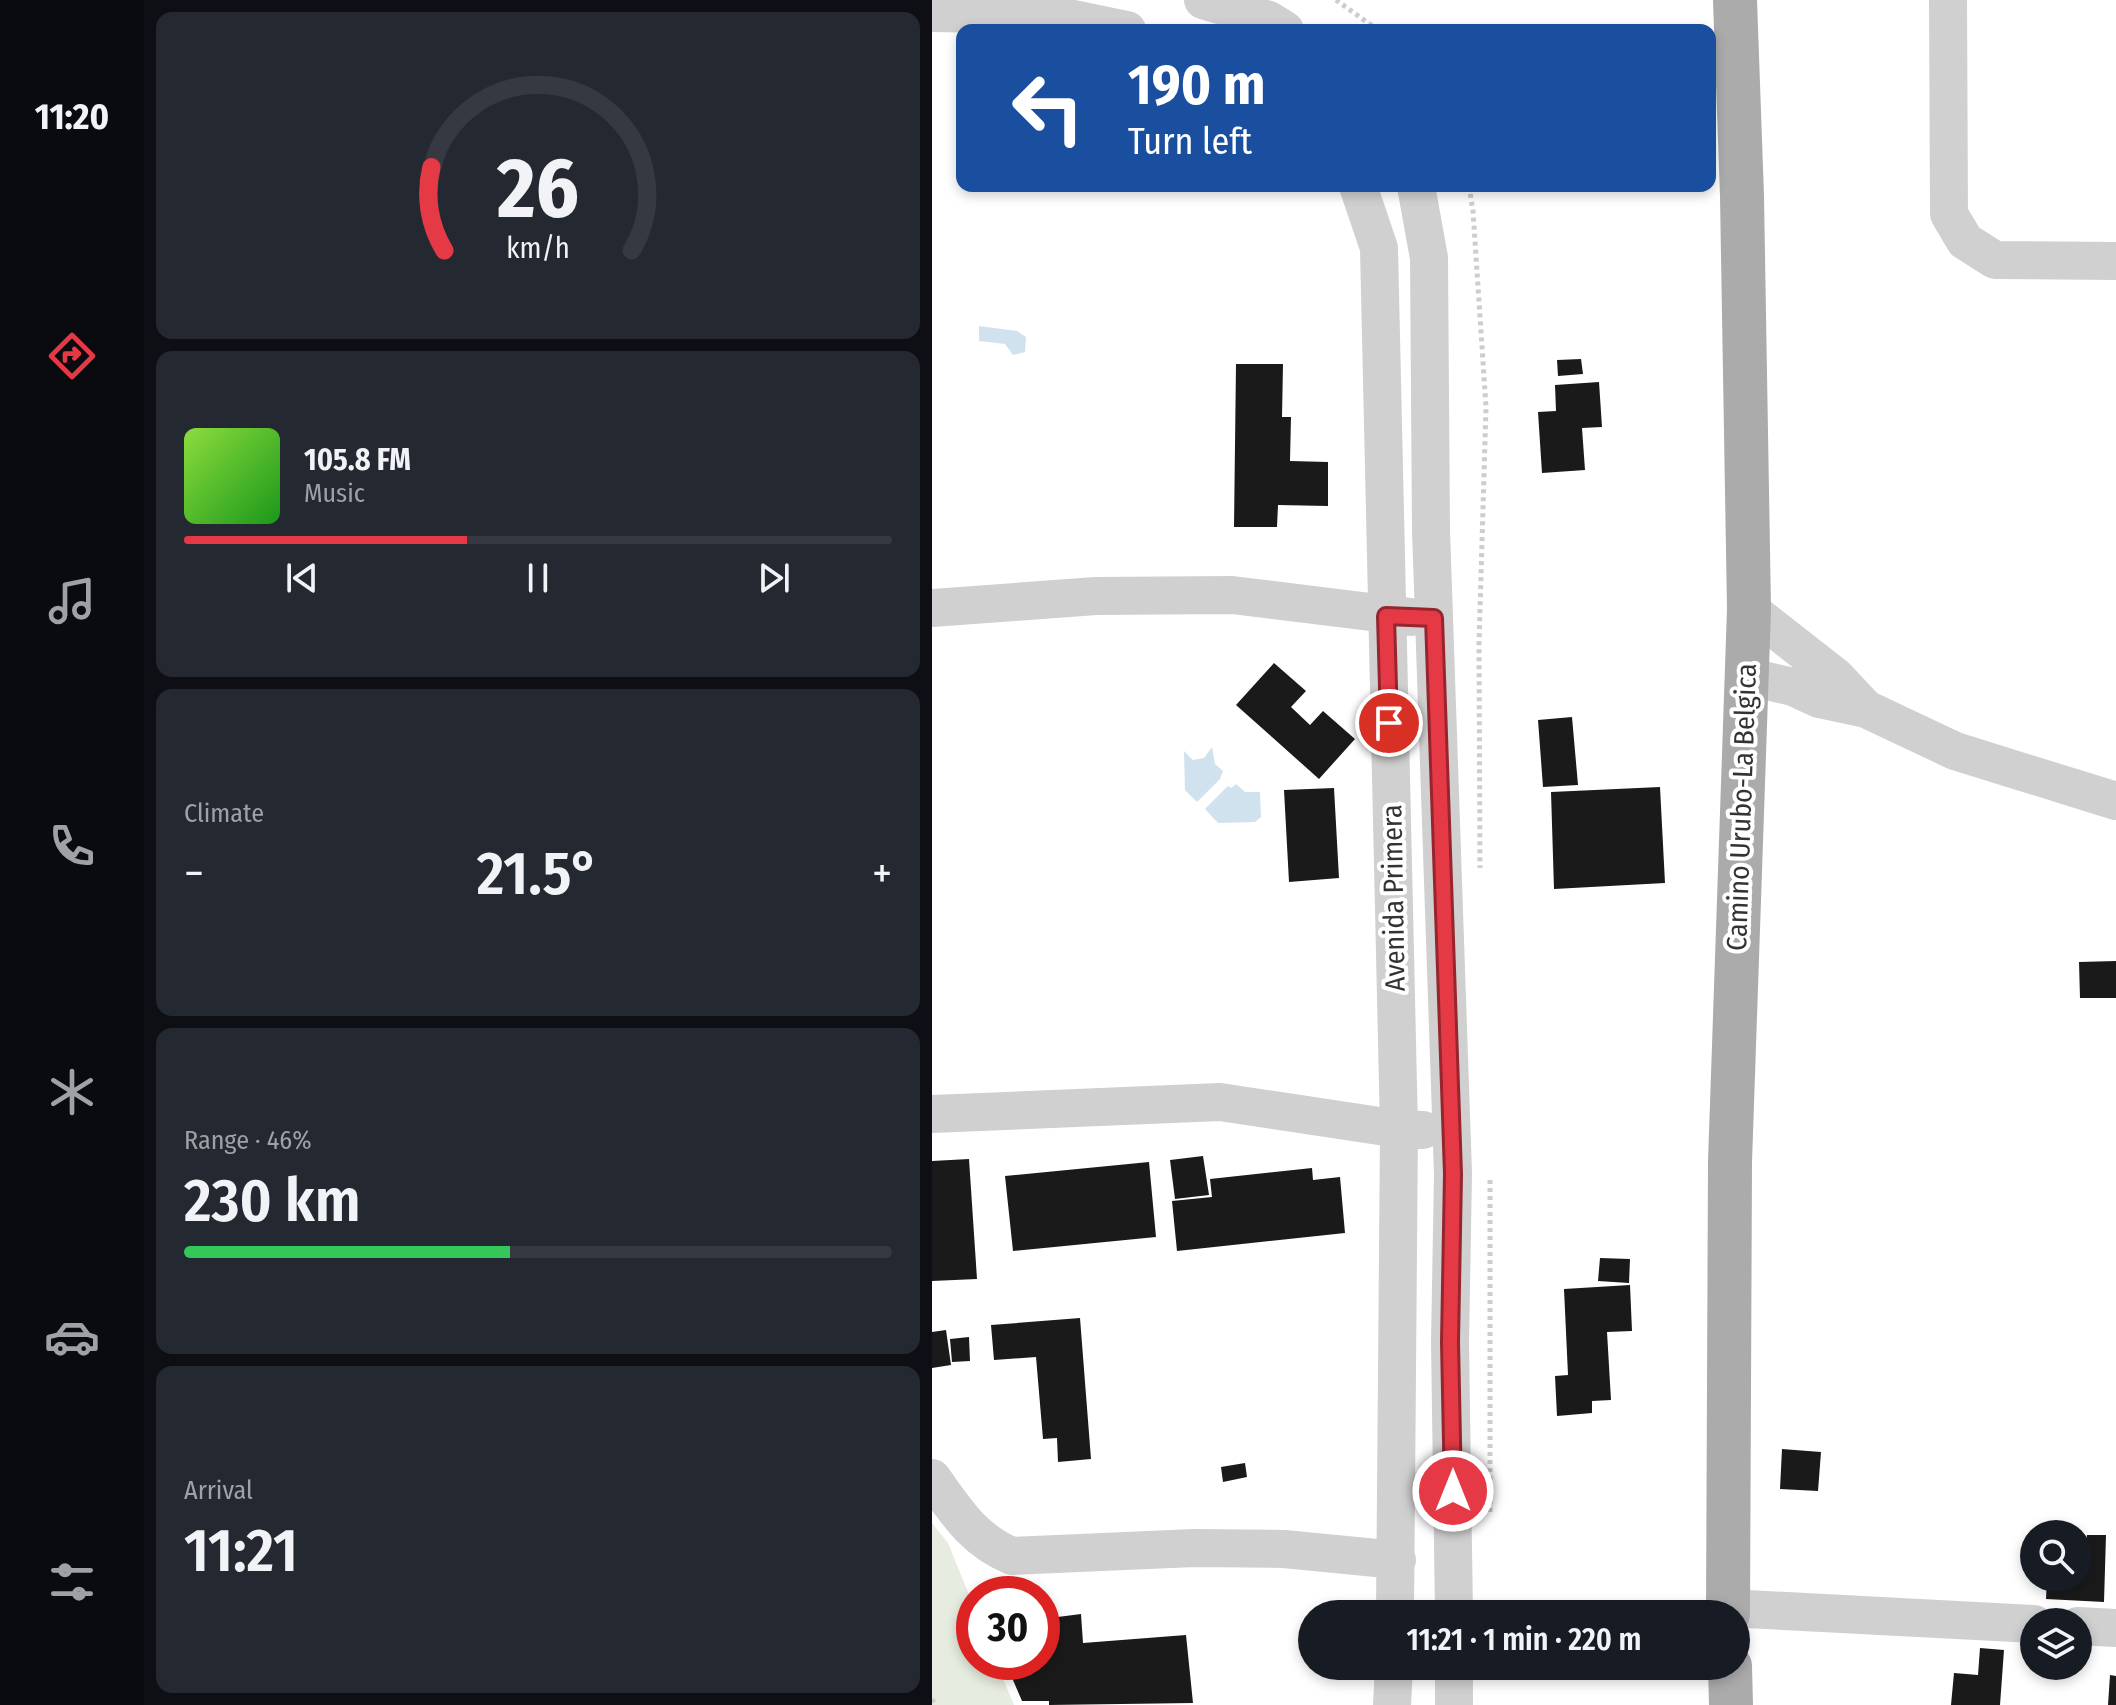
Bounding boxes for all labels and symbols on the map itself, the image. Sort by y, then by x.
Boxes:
street label: Camino Urubo-La Belgica [1720,663,1763,951]
pin [1355,689,1423,757]
street label: Avenida Primera [1375,804,1412,992]
position arrow [1411,1449,1495,1533]
speed limit sign: 30 [956,1576,1060,1680]

